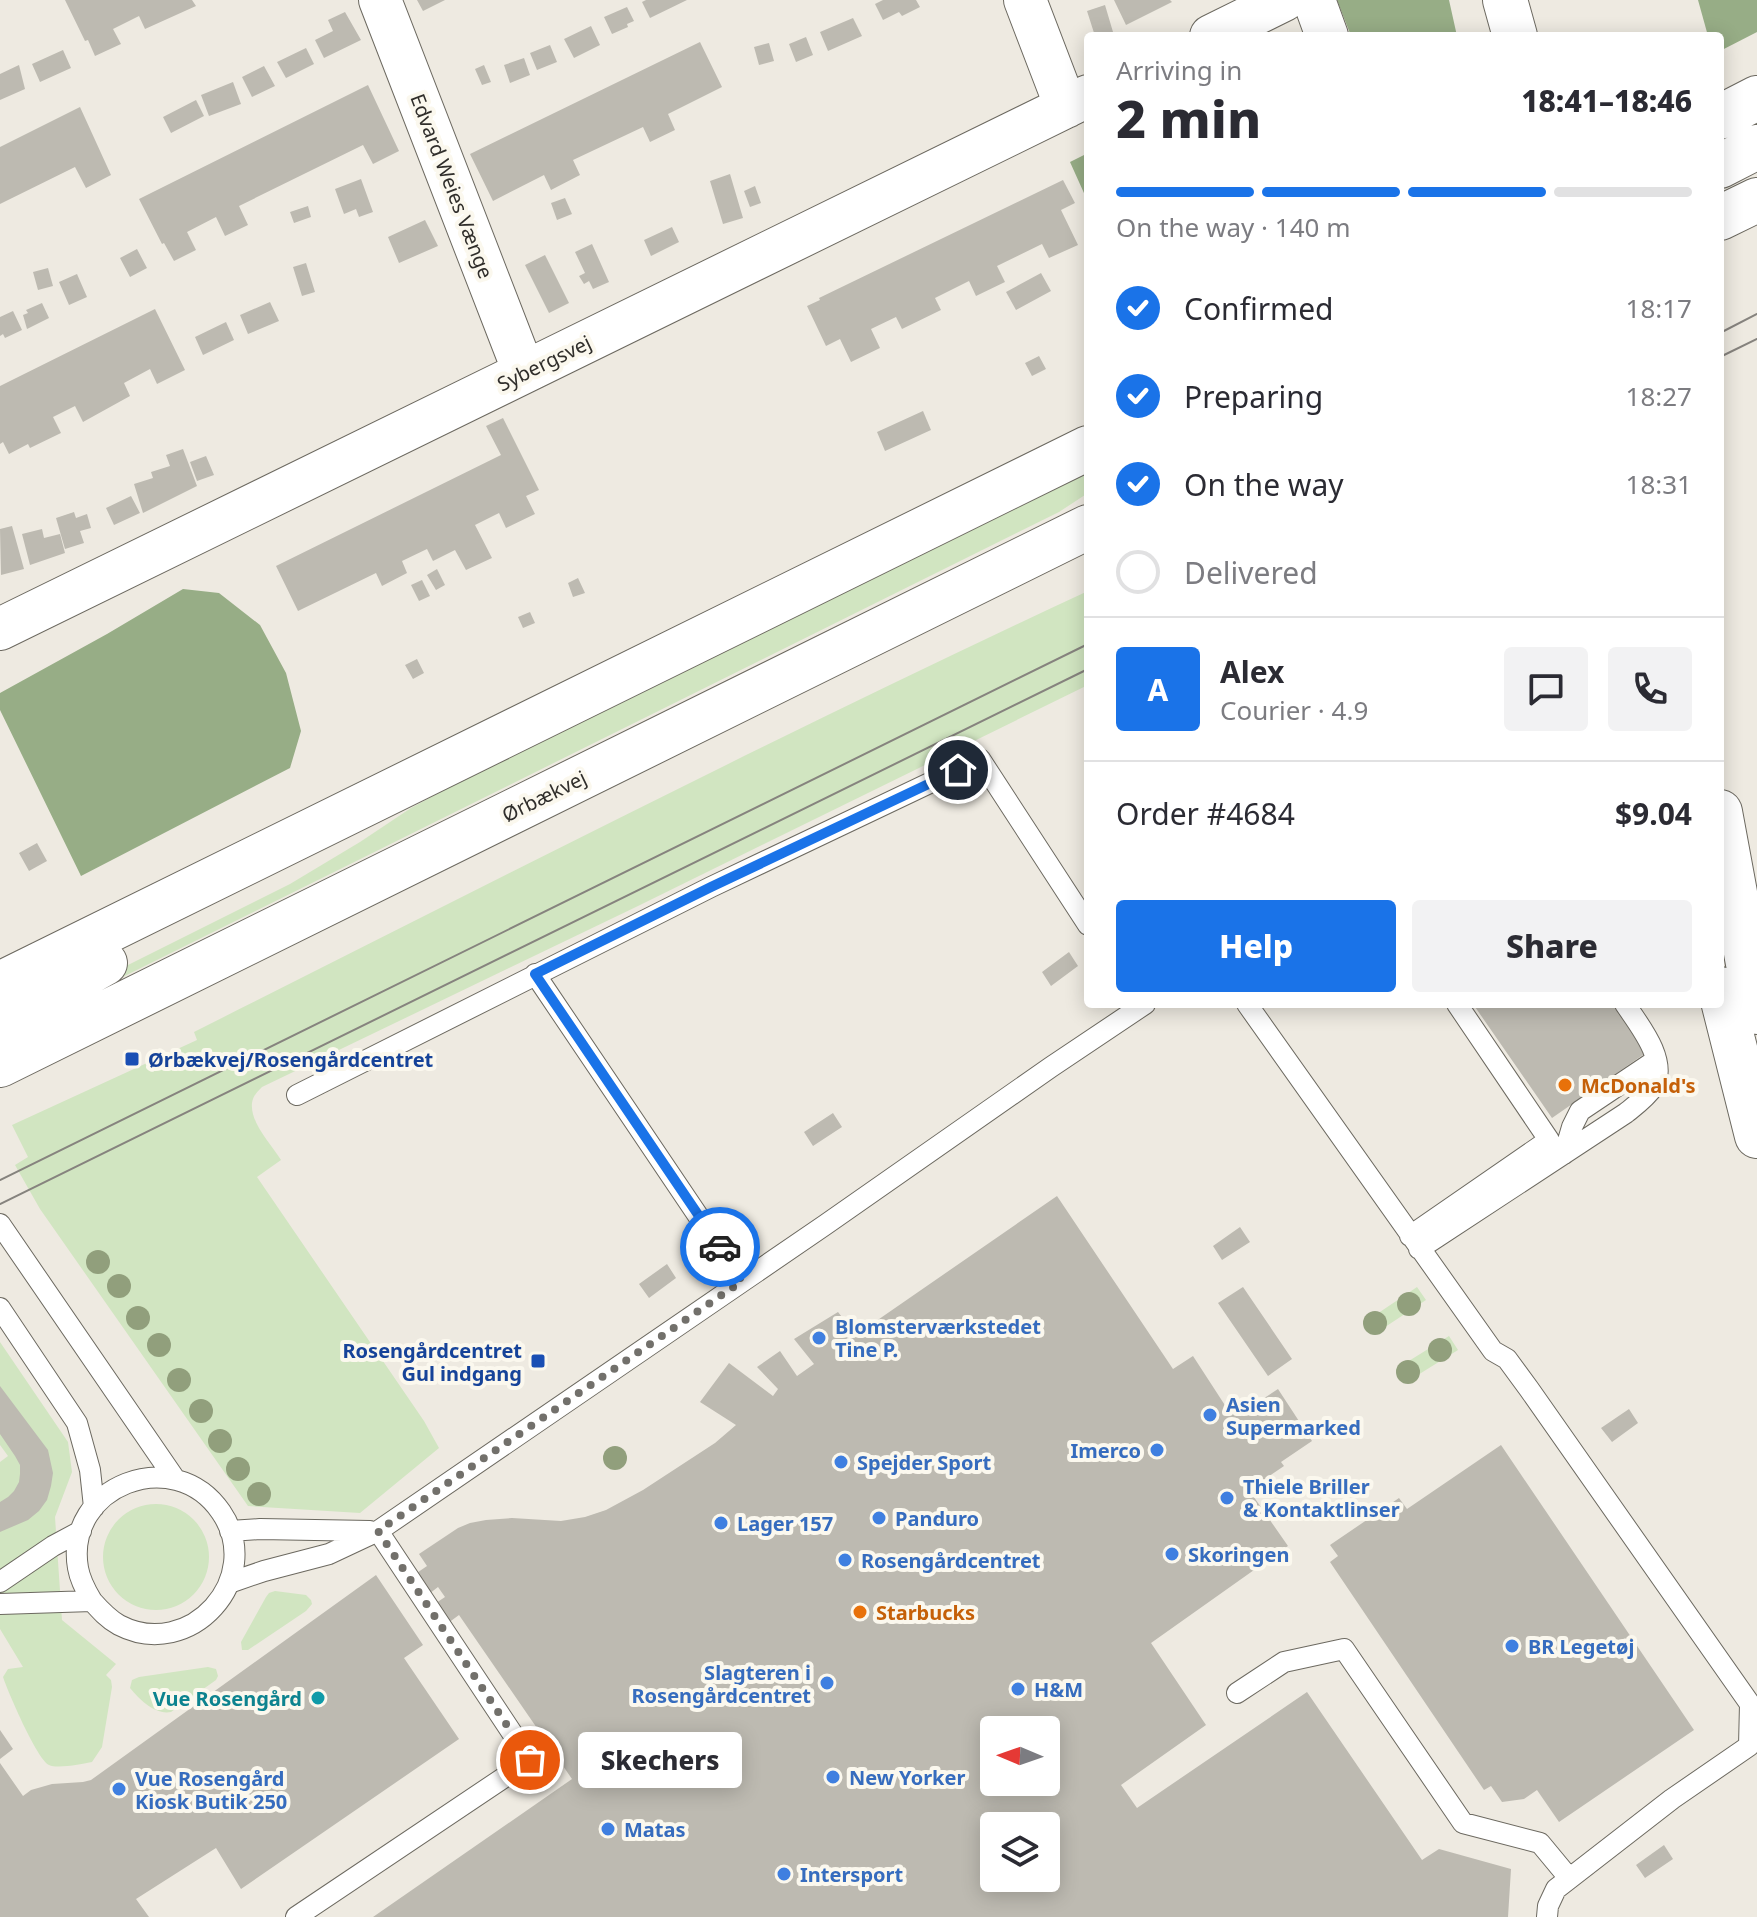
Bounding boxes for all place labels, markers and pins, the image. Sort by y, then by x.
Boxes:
pin [924,736,992,804]
place label: Ørbækvej/Rosengårdcentret [148,1046,434,1073]
marker: Ørbækvej/Rosengårdcentret [123,1050,141,1068]
place label: McDonald's [1581,1072,1696,1099]
marker: McDonald's [1556,1076,1574,1094]
place label: Blomsterværkstedet Tine P. [835,1313,1041,1363]
marker: Blomsterværkstedet Tine P. [810,1329,828,1347]
place label: Rosengårdcentret Gul indgang [343,1337,522,1387]
marker: Rosengårdcentret Gul indgang [529,1352,547,1370]
place label: Asien Supermarked [1226,1391,1361,1441]
marker: Asien Supermarked [1201,1406,1219,1424]
place label: Imerco [1070,1437,1141,1464]
marker: Imerco [1148,1441,1166,1459]
place label: Spejder Sport [857,1449,991,1476]
marker: Spejder Sport [832,1453,850,1471]
place label: Thiele Briller & Kontaktlinser [1243,1473,1400,1523]
marker: Thiele Briller & Kontaktlinser [1218,1489,1236,1507]
place label: Panduro [895,1505,979,1532]
marker: Panduro [870,1509,888,1527]
place label: Lager 157 [737,1510,833,1537]
marker: Lager 157 [712,1514,730,1532]
place label: Skoringen [1188,1541,1289,1568]
marker: Skoringen [1163,1545,1181,1563]
place label: Rosengårdcentret [861,1547,1041,1574]
marker: Rosengårdcentret [836,1551,854,1569]
place label: Starbucks [876,1599,975,1626]
marker: Starbucks [851,1603,869,1621]
place label: BR Legetøj [1528,1633,1634,1660]
marker: BR Legetøj [1503,1637,1521,1655]
place label: Slagteren i Rosengårdcentret [632,1659,811,1709]
marker: Slagteren i Rosengårdcentret [818,1674,836,1692]
place label: H&M [1034,1676,1083,1703]
marker: H&M [1009,1680,1027,1698]
place label: Vue Rosengård [153,1685,302,1712]
marker: Vue Rosengård [309,1689,327,1707]
pin [496,1726,564,1794]
callout: Skechers [578,1732,742,1788]
place label: New Yorker [849,1764,965,1791]
place label: Vue Rosengård Kiosk Butik 250 [135,1765,287,1815]
marker: New Yorker [824,1768,842,1786]
marker: Vue Rosengård Kiosk Butik 250 [110,1780,128,1798]
place label: Matas [624,1816,686,1843]
marker: Matas [599,1820,617,1838]
place label: Intersport [800,1861,903,1888]
marker: Intersport [775,1865,793,1883]

